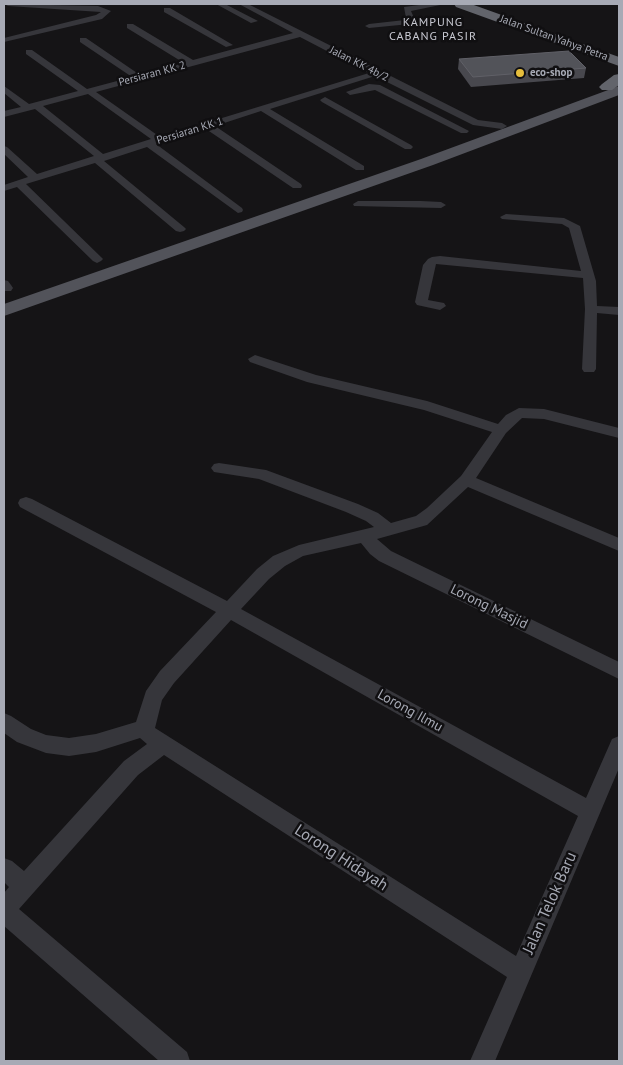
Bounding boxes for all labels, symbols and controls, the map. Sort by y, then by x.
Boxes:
street label: Jalan Sultan Yahya Petra [498,12,610,64]
district label: KAMPUNG CABANG PASIR [387,16,479,44]
street label: Jalan KK 4b/2 [327,43,391,85]
street label: Persiaran KK 2 [117,59,187,89]
place label: eco-shop [530,66,572,80]
marker: eco-shop [514,67,526,79]
street label: Persiaran KK 1 [155,115,225,147]
street label: Lorong Masjid [448,581,530,633]
street label: Lorong Ilmu [374,686,446,736]
street label: Lorong Hidayah [291,821,391,895]
street label: Jalan Telok Baru [519,849,581,957]

